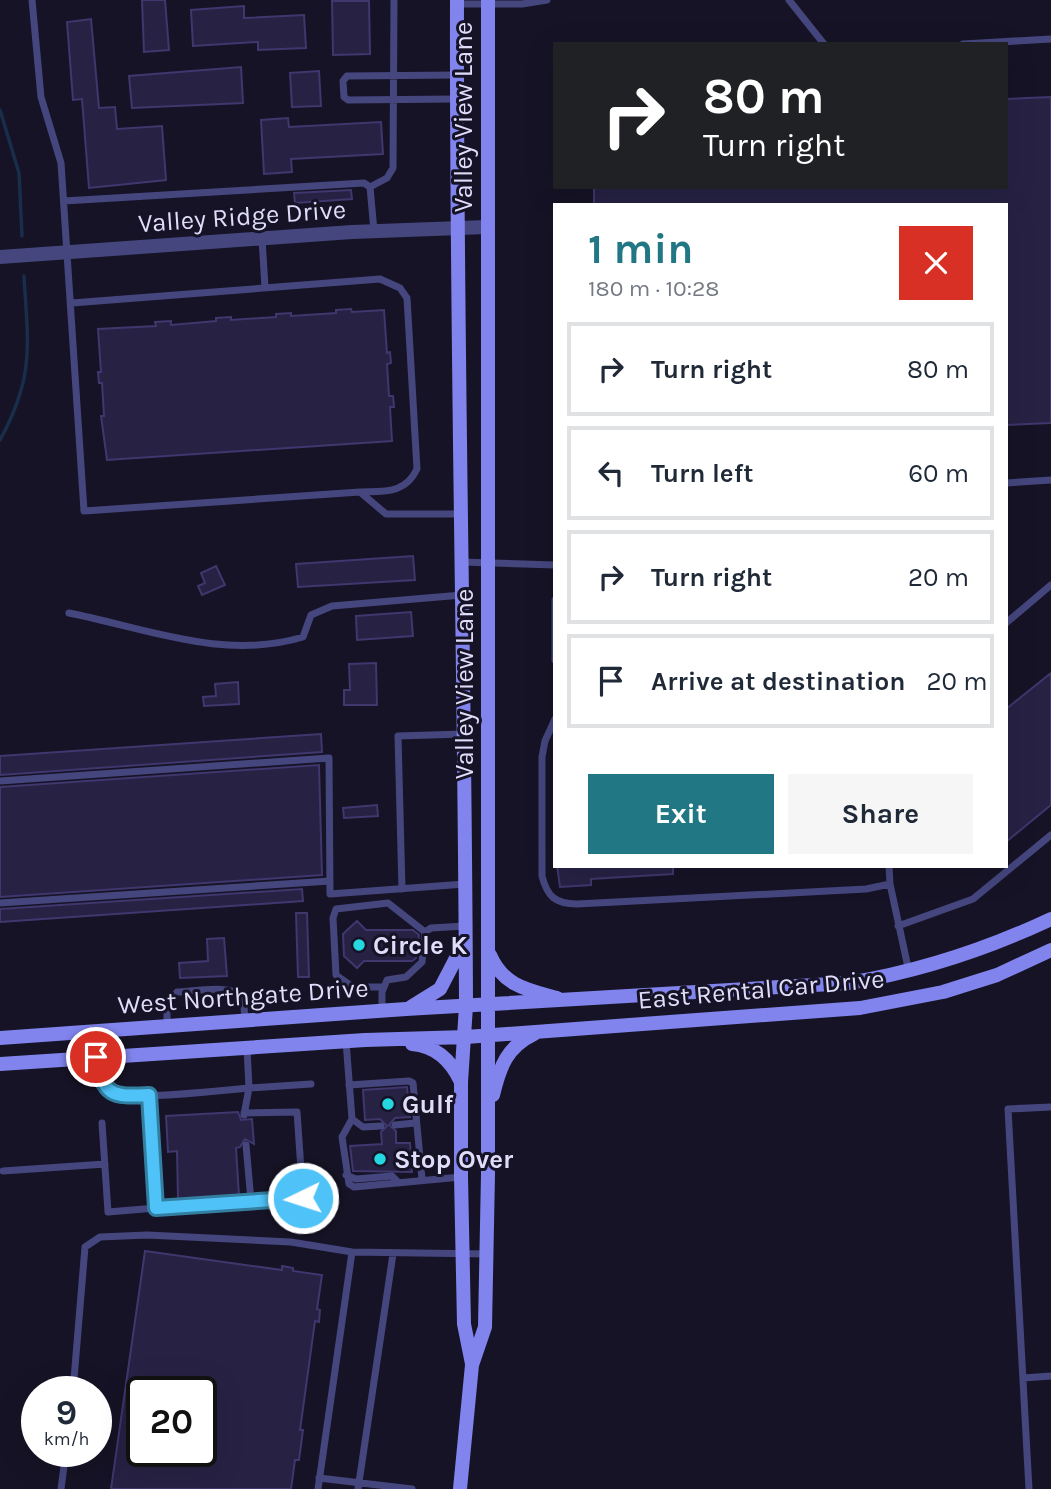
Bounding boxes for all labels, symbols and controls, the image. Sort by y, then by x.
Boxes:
street label: Valley View Lane [448,22,479,212]
text: 80 m [703,68,825,125]
icon: right [588,70,679,161]
text: Turn right [703,127,845,164]
street label: Valley Ridge Drive [137,194,347,239]
text: 1 min [588,224,693,274]
button: close [899,226,973,300]
text: 180 m · 10:28 [588,275,719,302]
icon: right [592,350,630,388]
text: Turn right [651,354,772,385]
text: 80 m [907,354,969,385]
icon: left [592,454,630,492]
text: Turn left [651,458,753,489]
text: 60 m [908,458,969,489]
icon: right [592,558,630,596]
text: Turn right [651,562,772,593]
text: 20 m [908,562,969,593]
street label: Valley View Lane [449,589,480,779]
icon: arrive [592,662,630,700]
text: Arrive at destination [651,666,905,697]
text: 20 m [926,666,987,697]
button: Exit [588,774,774,854]
button: Share [788,774,973,854]
place label: Circle K [373,930,467,961]
marker: Circle K [351,937,367,953]
street label: East Rental Car Drive [636,963,886,1016]
street label: West Northgate Drive [117,972,369,1021]
pin [66,1027,126,1087]
icon: arrive [77,1038,115,1076]
place label: Gulf [402,1089,454,1120]
marker: Gulf [380,1096,396,1112]
place label: Stop Over [394,1144,514,1175]
marker: Stop Over [372,1151,388,1167]
position arrow [266,1161,340,1235]
speed limit sign: 20 [126,1376,217,1467]
text: 9 [56,1392,77,1433]
text: km/h [44,1428,89,1450]

